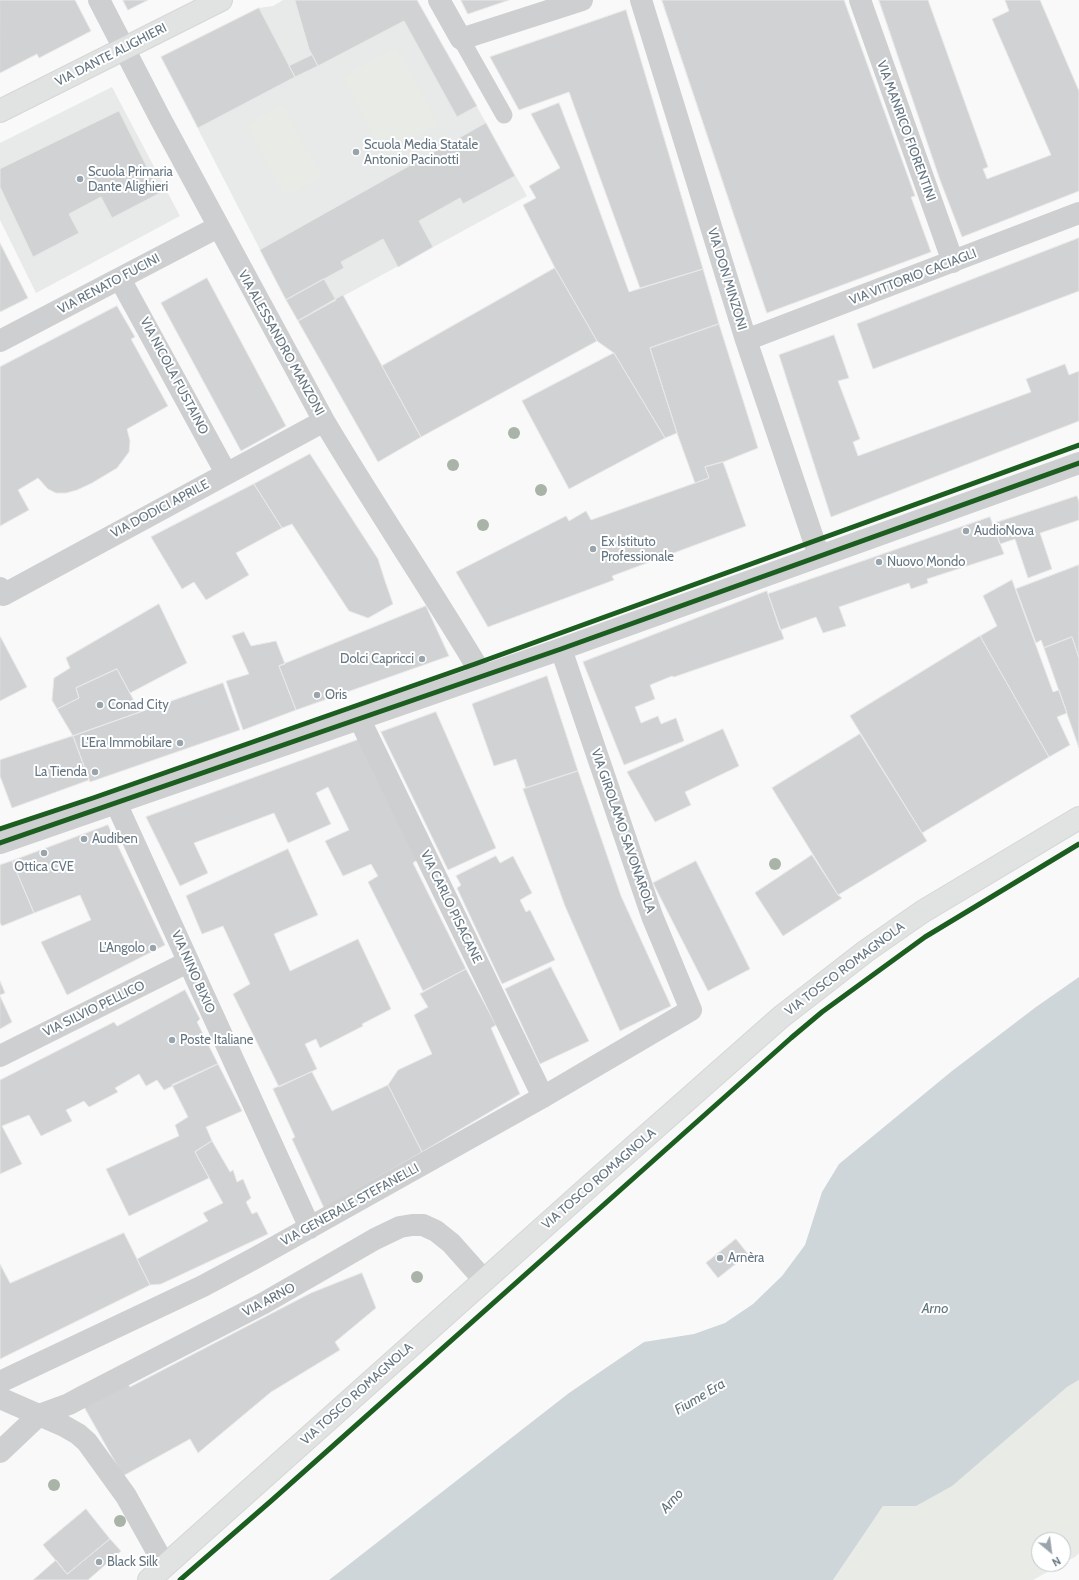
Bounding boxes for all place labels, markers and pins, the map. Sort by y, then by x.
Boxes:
place label: Scuola Media Statale Antonio Pacinotti [364,137,478,168]
marker: Scuola Media Statale Antonio Pacinotti [351,147,361,157]
place label: Scuola Primaria Dante Alighieri [88,164,173,195]
marker: Scuola Primaria Dante Alighieri [75,174,85,184]
place label: AudioNova [974,523,1034,539]
marker: AudioNova [961,526,971,536]
place label: Ex Istituto Professionale [601,534,674,565]
marker: Ex Istituto Professionale [588,544,598,554]
place label: Nuovo Mondo [887,554,965,570]
marker: Nuovo Mondo [874,557,884,567]
place label: Dolci Capricci [340,651,414,667]
marker: Dolci Capricci [417,654,427,664]
place label: Oris [325,687,347,703]
marker: Oris [312,690,322,700]
place label: Conad City [108,697,169,713]
marker: Conad City [95,700,105,710]
place label: L'Era Immobilare [81,735,172,751]
marker: L'Era Immobilare [175,738,185,748]
place label: La Tienda [34,764,87,780]
marker: La Tienda [90,767,100,777]
place label: Audiben [92,831,138,847]
marker: Audiben [79,834,89,844]
marker: Ottica CVE [39,848,49,858]
place label: Ottica CVE [14,859,74,875]
place label: L'Angolo [99,940,145,956]
marker: L'Angolo [148,943,158,953]
place label: Poste Italiane [180,1032,254,1048]
marker: Poste Italiane [167,1035,177,1045]
place label: Arnèra [728,1250,764,1266]
marker: Arnèra [715,1253,725,1263]
place label: Black Silk [107,1554,158,1570]
marker: Black Silk [94,1557,104,1567]

